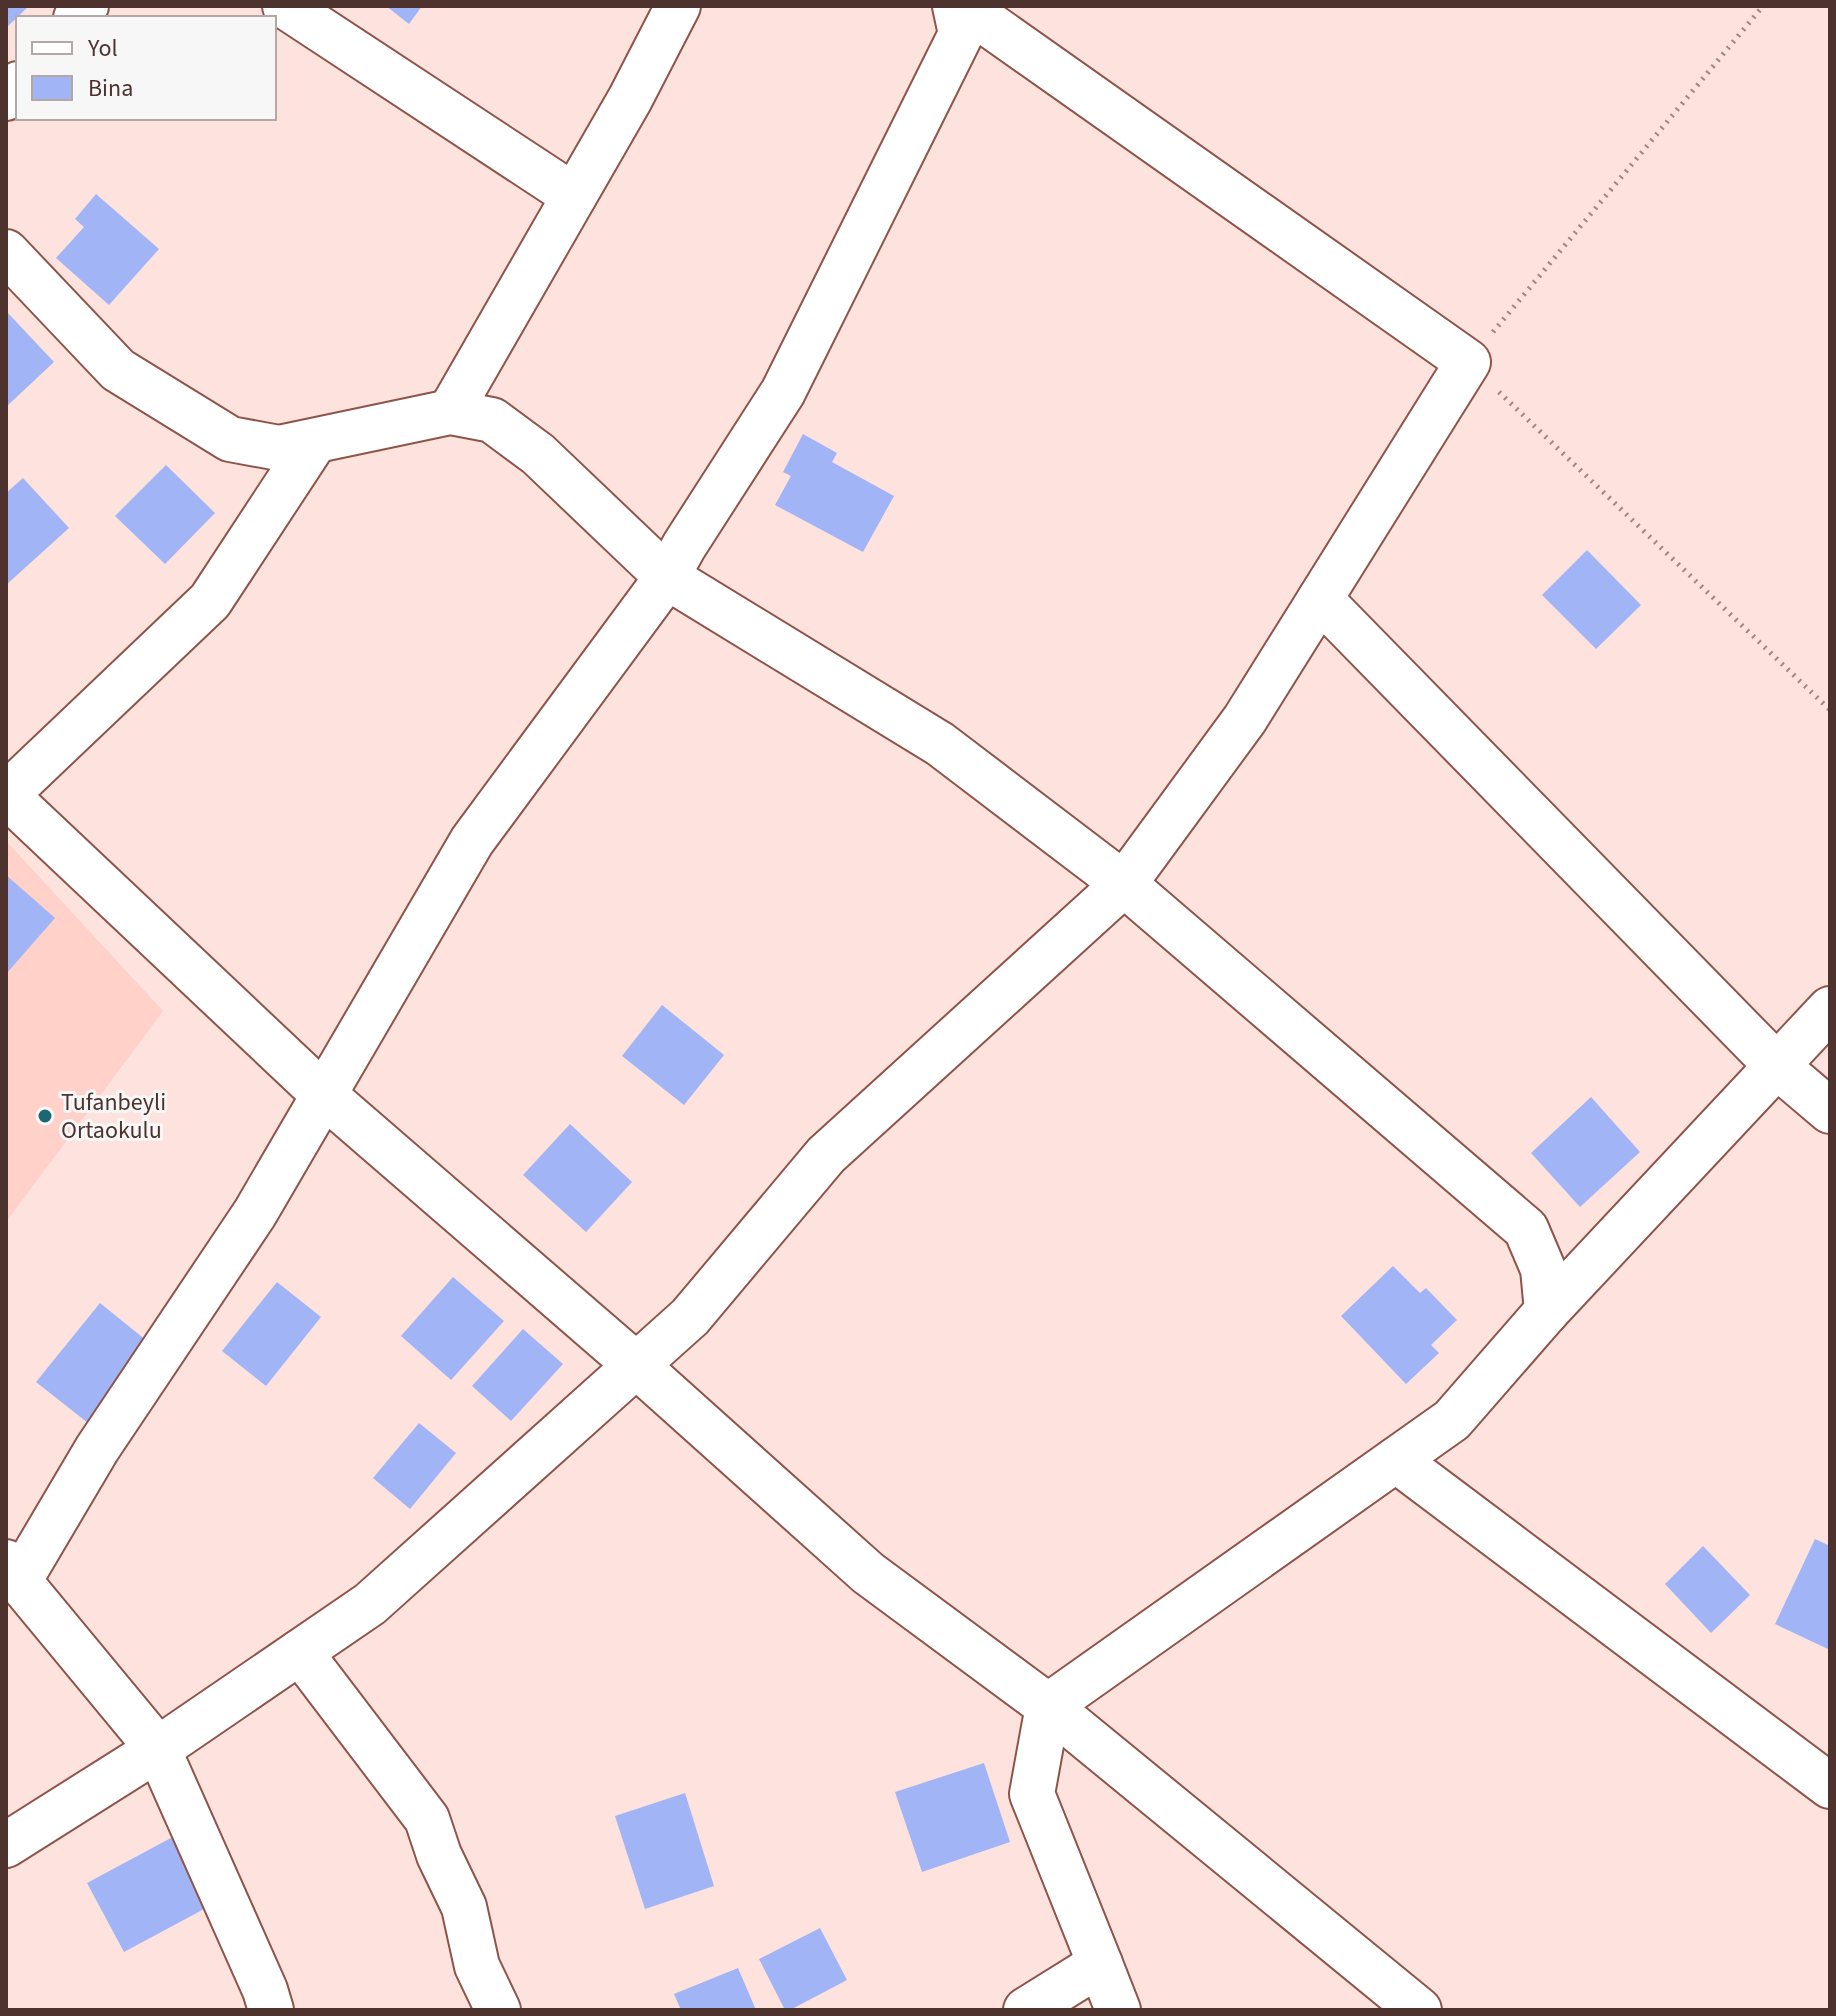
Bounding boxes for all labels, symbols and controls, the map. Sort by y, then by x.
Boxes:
legend [16,16,276,120]
text: Yol [87,31,118,66]
text: Bina [88,71,133,106]
place label: Tufanbeyli Ortaokulu [61,1085,166,1148]
marker: Tufanbeyli Ortaokulu [36,1107,54,1125]

